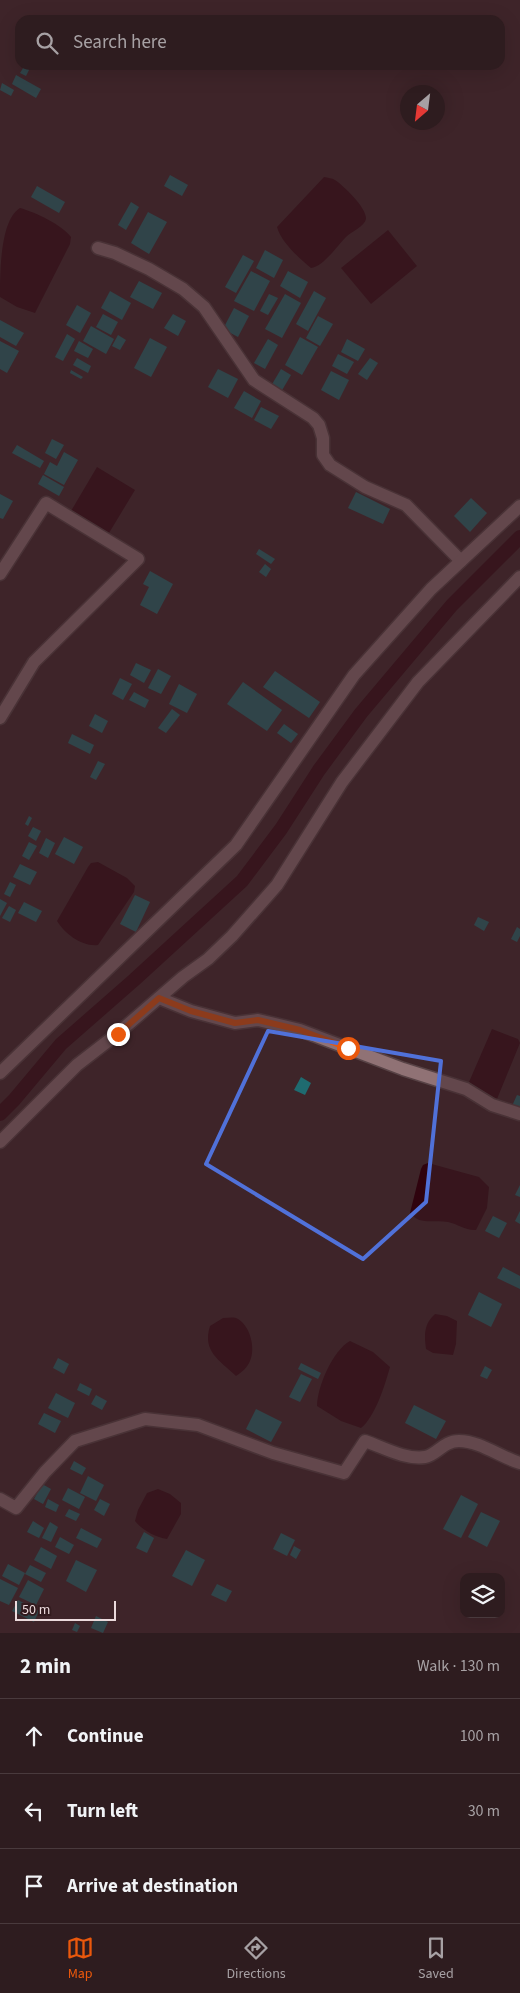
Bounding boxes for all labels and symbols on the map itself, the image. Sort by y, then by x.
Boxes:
north arrow [400,85,445,130]
route end [107,1023,130,1046]
route start [337,1037,360,1060]
scale bar [15,1598,116,1621]

